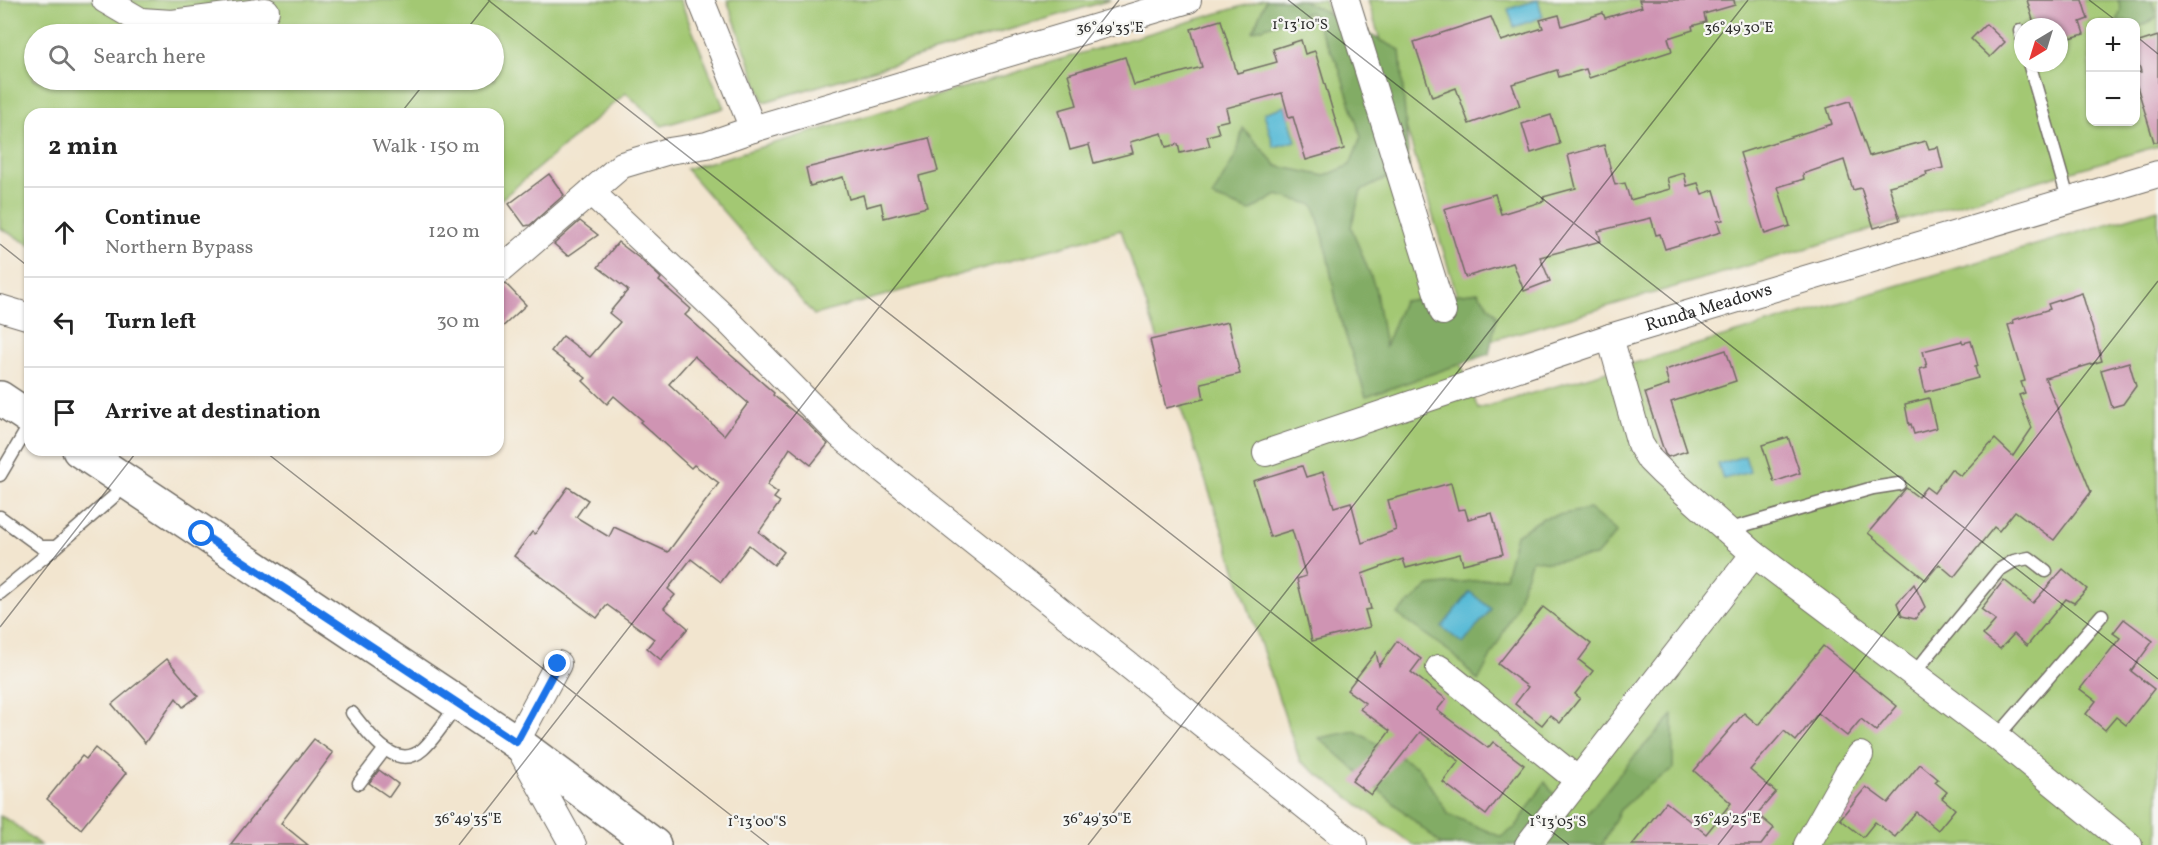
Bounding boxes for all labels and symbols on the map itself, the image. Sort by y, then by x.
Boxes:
text: 1°13'10"S [1272,15,1328,36]
text: 36°49'35"E [1076,18,1144,39]
text: 36°49'30"E [1705,18,1773,39]
north arrow [2014,18,2068,72]
street label: Runda Meadows [1642,277,1775,338]
route start [188,520,214,546]
route end [544,650,570,676]
text: 36°49'35"E [434,809,502,830]
text: 36°49'30"E [1063,809,1131,830]
text: 36°49'25"E [1693,809,1761,830]
text: 1°13'00"S [727,812,787,833]
text: 1°13'05"S [1529,812,1587,833]

